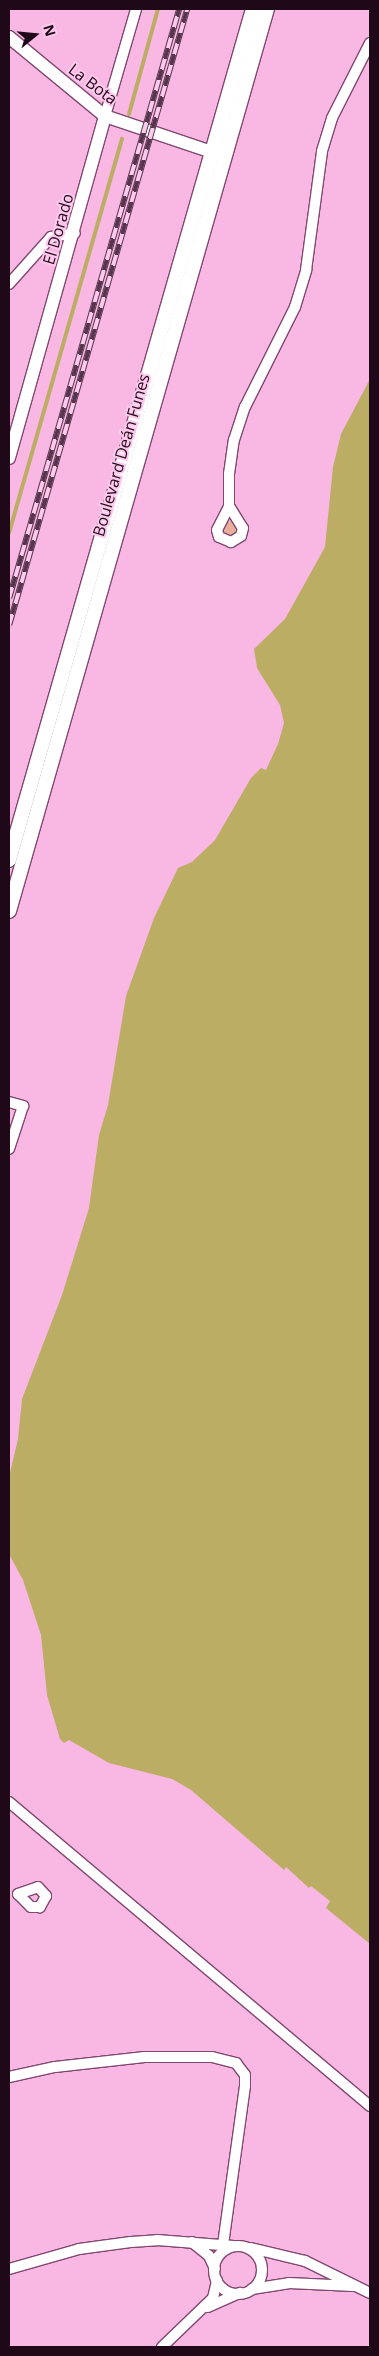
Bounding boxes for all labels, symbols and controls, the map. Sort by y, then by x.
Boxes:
north arrow [10,10,60,60]
text: N [39,22,61,39]
street label: La Bota [65,59,121,109]
street label: El Dorado [39,191,77,267]
street label: Boulevard Deán Funes [89,372,153,538]

